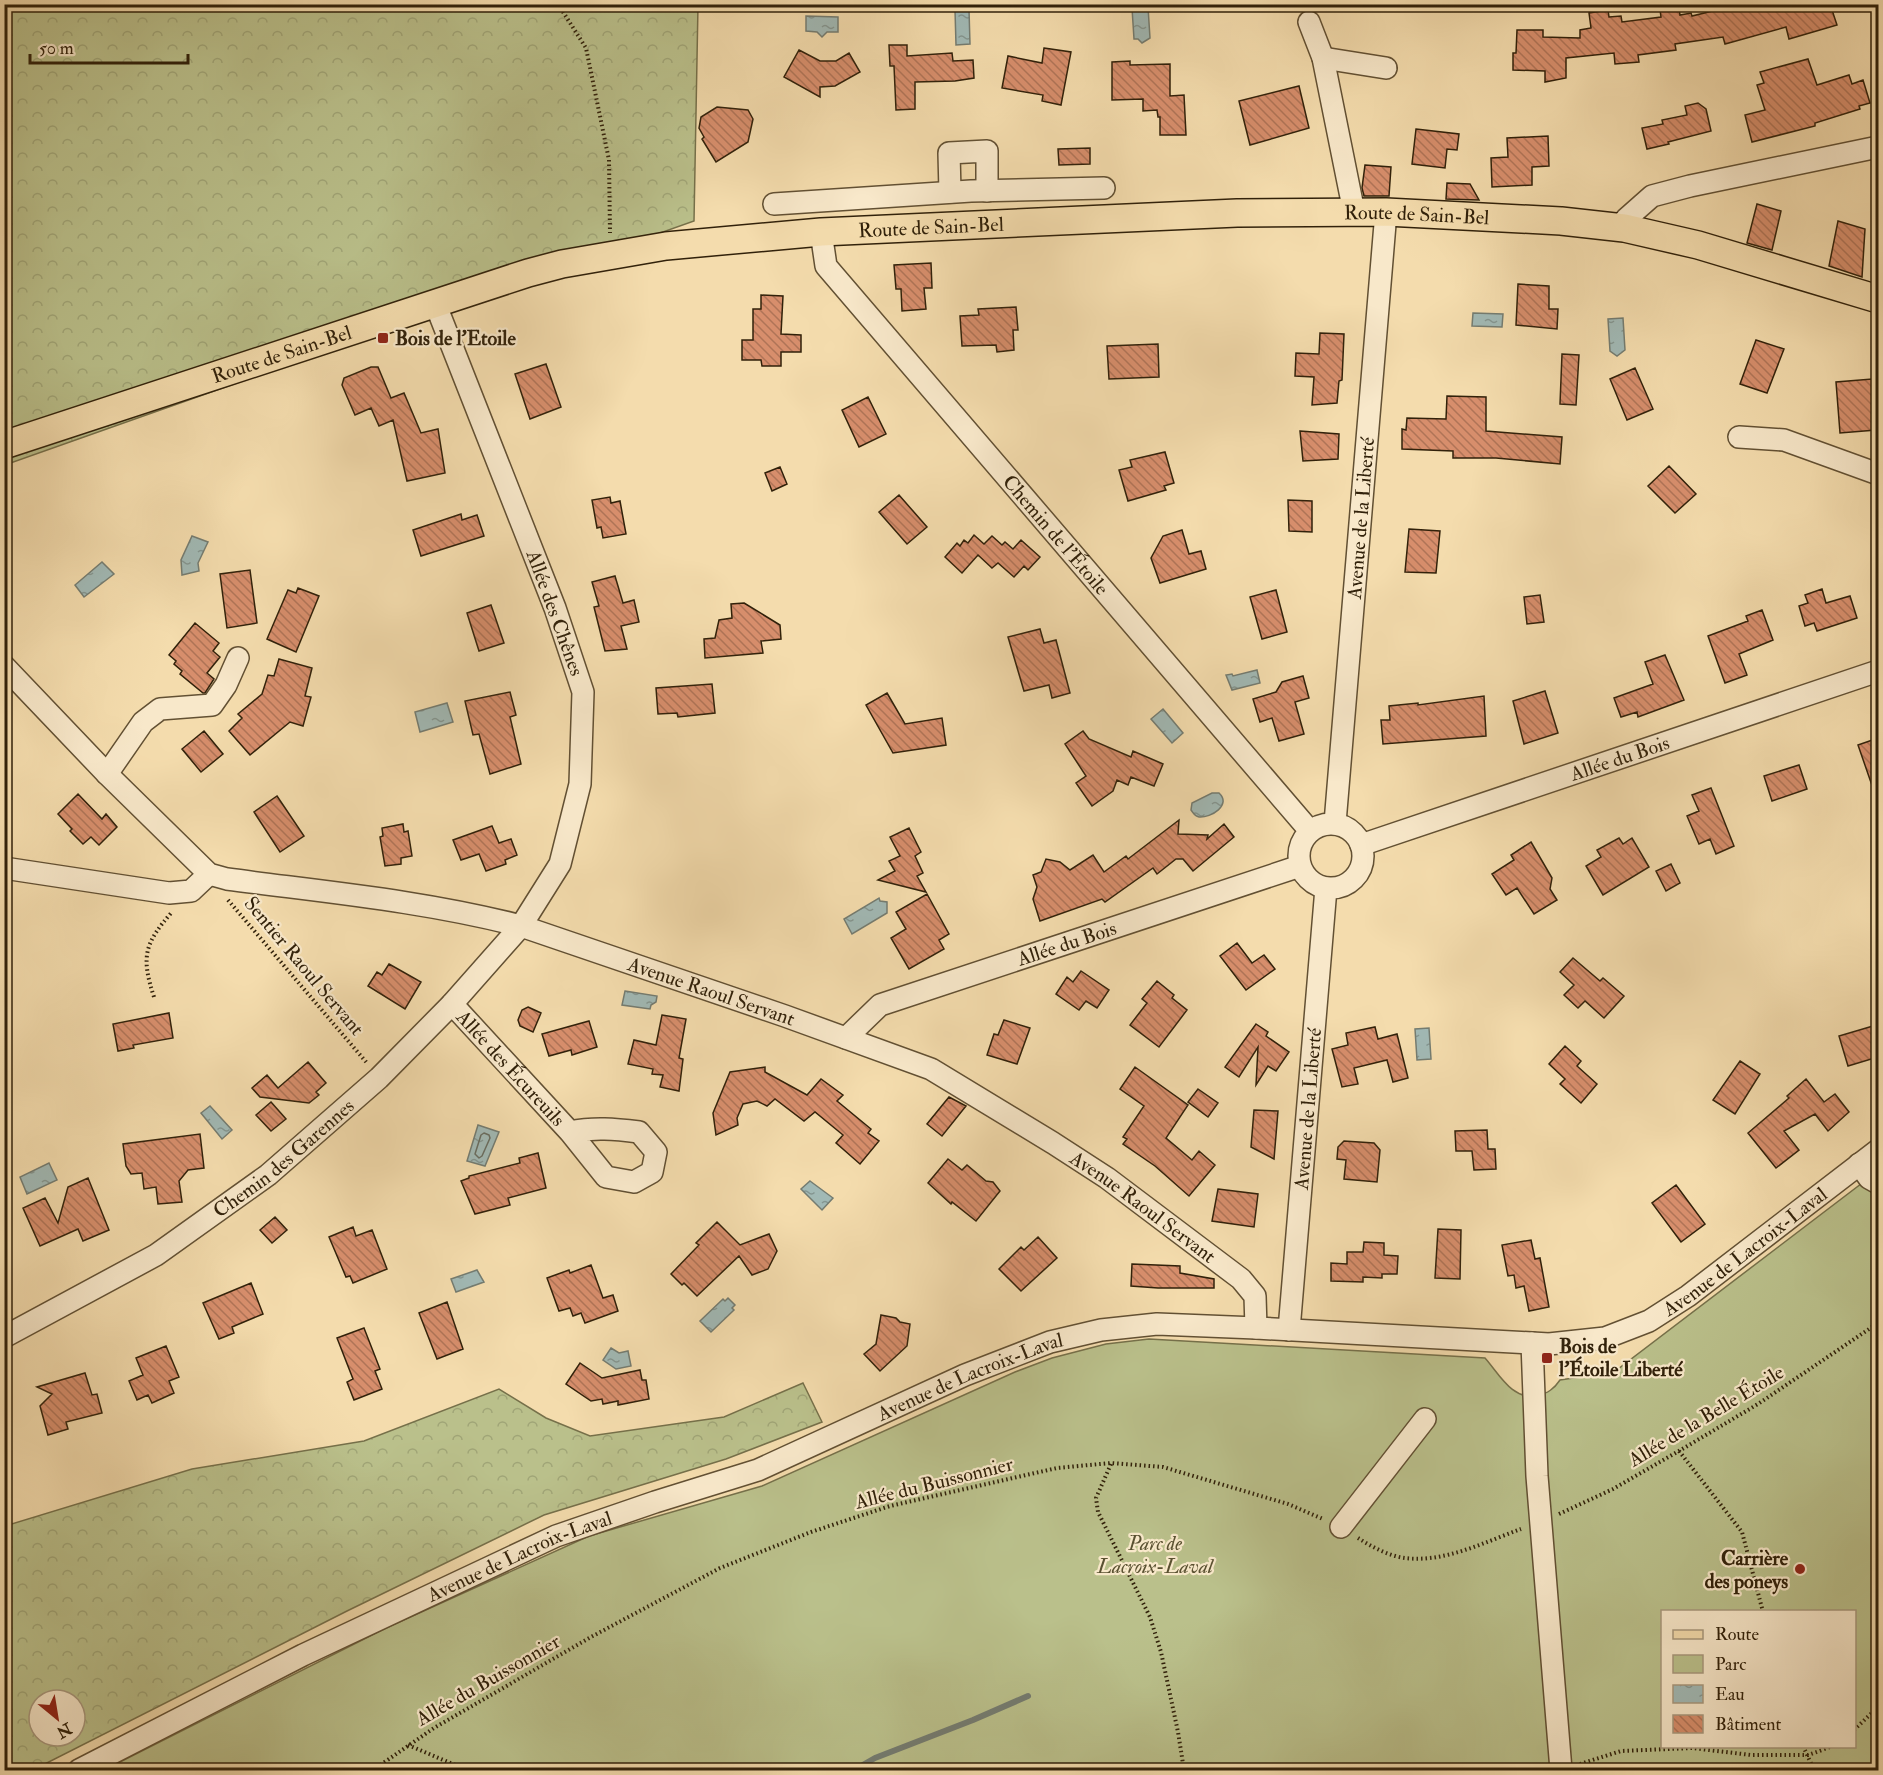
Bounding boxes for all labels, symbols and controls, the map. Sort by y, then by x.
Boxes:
scale bar [30,27,188,65]
text: 50 m [39,37,74,60]
street label: Route de Sain-Bel [1344,199,1490,230]
street label: Route de Sain-Bel [858,211,1004,243]
street label: Route de Sain-Bel [208,319,355,389]
place label: Bois de l'Etoile [395,326,516,351]
marker: Bois de l'Etoile [376,331,390,345]
street label: Avenue de la Liberté [1341,435,1380,601]
street label: Chemin de l'Étoile [998,469,1115,600]
street label: Allée des Chênes [520,546,589,679]
street label: Allée du Bois [1566,730,1673,787]
street label: Sentier Raoul Servant [239,891,370,1041]
street label: Allée du Bois [1013,915,1120,972]
street label: Avenue Raoul Servant [624,951,799,1031]
street label: Allée des Écureuils [450,1004,571,1131]
street label: Avenue de la Liberté [1288,1026,1327,1192]
street label: Chemin des Garennes [208,1093,359,1223]
street label: Avenue Raoul Servant [1065,1144,1221,1269]
street label: Avenue de Lacroix-Laval [1657,1181,1832,1322]
street label: Avenue de Lacroix-Laval [872,1327,1065,1427]
place label: Bois de l'Étoile Liberté [1558,1334,1683,1382]
marker: Bois de l'Étoile Liberté [1540,1351,1554,1365]
street label: Allée de la Belle Étoile [1622,1359,1788,1473]
street label: Allée du Buissonnier [851,1451,1016,1515]
street label: Avenue de Lacroix-Laval [422,1505,615,1608]
park label: Parc de Lacroix-Laval [1096,1531,1215,1579]
place label: Carrière des poneys [1705,1546,1789,1595]
marker: Carrière des poneys [1793,1562,1807,1576]
legend [1661,1610,1856,1748]
text: Route [1715,1623,1759,1646]
street label: Allée du Buissonnier [411,1628,565,1732]
text: Parc [1715,1653,1746,1676]
text: Eau [1715,1683,1745,1706]
north arrow [27,1688,87,1748]
text: Bâtiment [1715,1713,1781,1736]
text: N [52,1717,76,1743]

